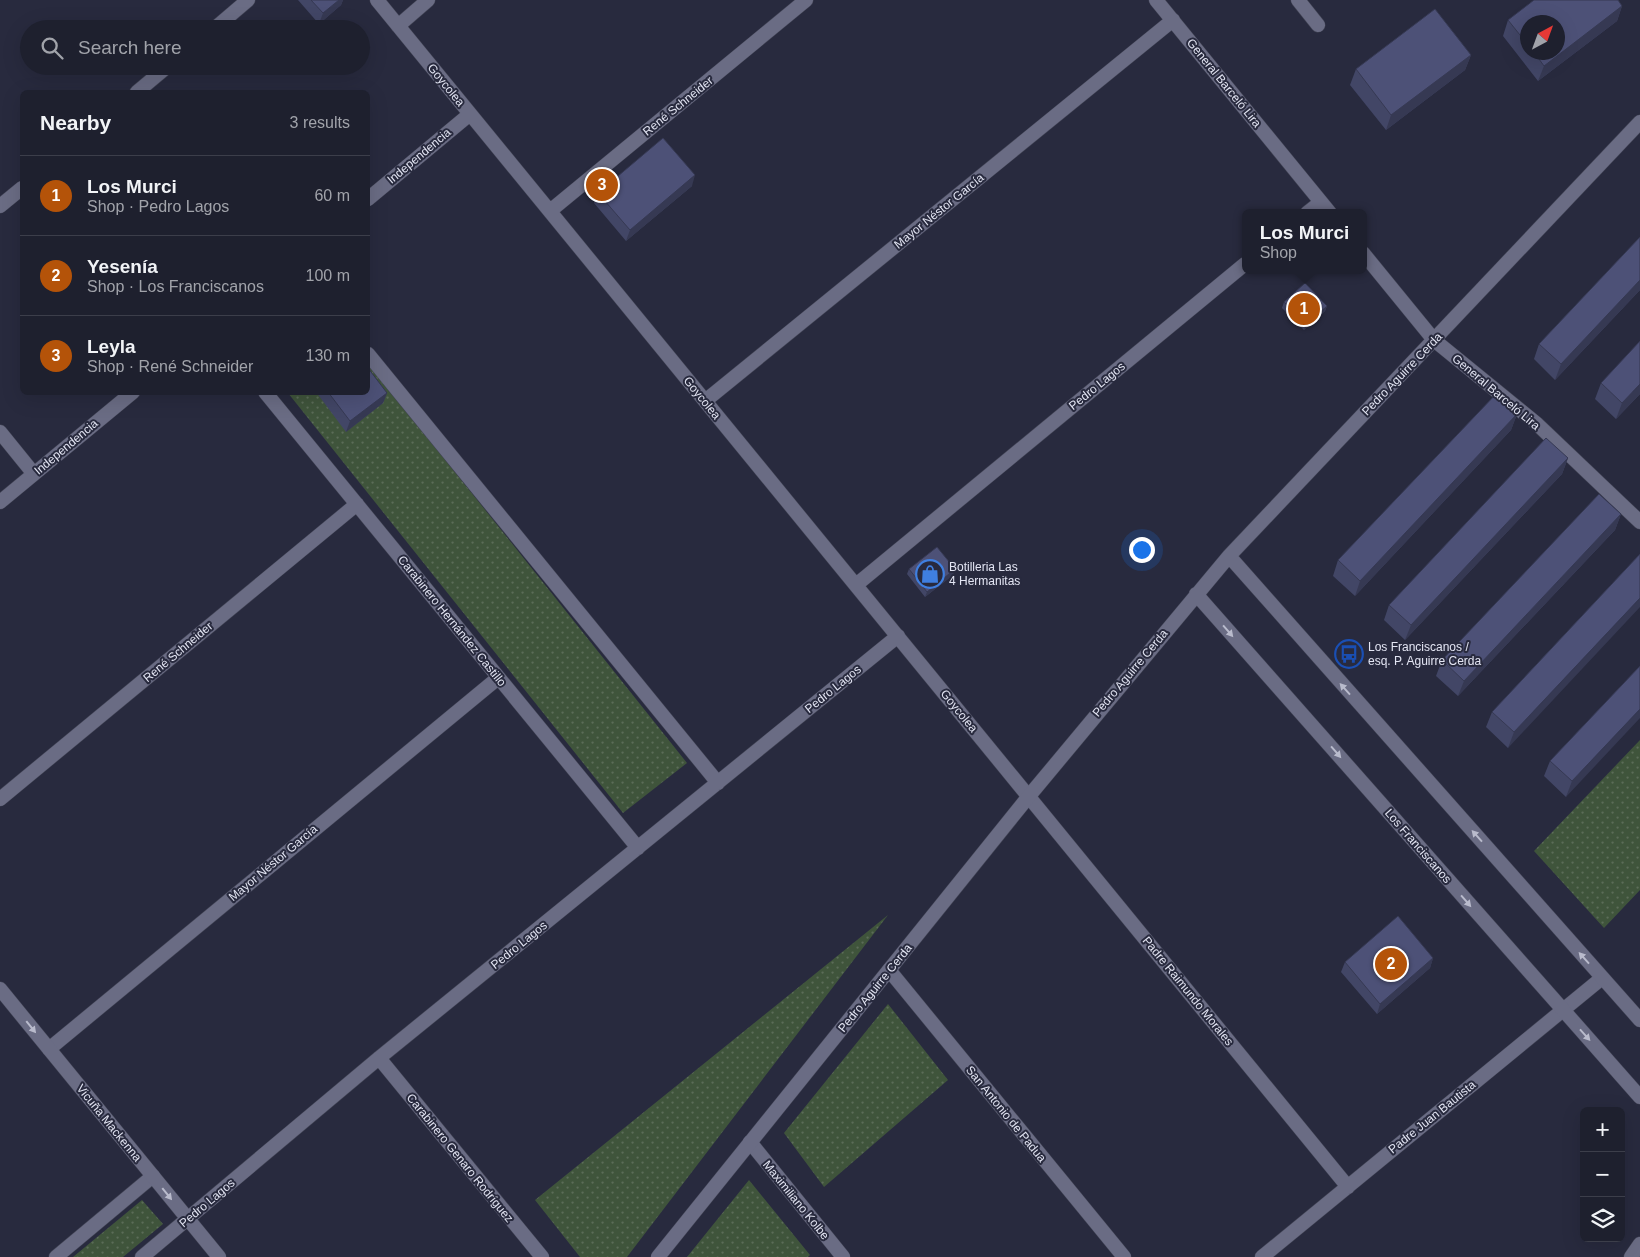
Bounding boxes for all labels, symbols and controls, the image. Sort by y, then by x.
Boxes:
north arrow [1520,15,1565,60]
search box [20,20,370,75]
icon: search [38,34,66,62]
street label: General Barceló Lira [1184,36,1264,130]
text: Search here [78,37,182,58]
street label: Goycolea [425,61,468,109]
street label: René Schneider [640,73,716,139]
text: Nearby [40,111,111,134]
text: 3 results [290,114,350,131]
street label: Independencia [384,125,454,187]
pin: 3 [586,166,618,204]
street label: Mayor Néstor García [891,170,987,251]
text: Los Murci [87,176,177,197]
text: 1 [52,187,60,204]
text: 60 m [314,187,350,204]
text: Shop · Pedro Lagos [87,198,229,215]
popup [1242,209,1367,274]
text: Los Murci [1260,222,1349,243]
text: Shop [1260,244,1297,261]
text: Yesenía [87,256,158,277]
text: 2 [52,267,60,284]
text: 100 m [306,267,350,284]
text: Shop · Los Franciscanos [87,278,264,295]
pin: 1 [1288,290,1320,328]
street label: Pedro Aguirre Cerda [1359,330,1445,418]
text: Leyla [87,336,136,357]
text: 3 [52,347,60,364]
text: 130 m [306,347,350,364]
street label: General Barceló Lira [1449,351,1543,433]
text: Shop · René Schneider [87,358,253,375]
street label: Pedro Lagos [1066,359,1128,413]
street label: Goycolea [681,374,724,422]
street label: Independencia [31,416,101,478]
your location [1129,537,1155,563]
street label: Carabinero Hernández Castillo [395,553,509,689]
shop icon: Botilleria Las 4 Hermanitas [915,559,945,589]
place label: Botilleria Las 4 Hermanitas [949,560,1020,588]
street label: René Schneider [141,619,215,685]
one-way arrow [1222,624,1234,636]
street label: Pedro Aguirre Cerda [1089,626,1171,719]
bus stop icon: Los Franciscanos / esq. P. Aguirre Cerda [1334,639,1364,669]
place label: Los Franciscanos / esq. P. Aguirre Cerda [1368,640,1482,668]
street label: Pedro Lagos [802,662,864,716]
one-way arrow [1340,682,1351,695]
street label: Goycolea [938,687,981,735]
one-way arrow [1330,746,1341,759]
street label: Los Franciscanos [1382,806,1454,886]
street label: Mayor Néstor García [226,822,320,904]
one-way arrow [1471,830,1482,843]
one-way arrow [1461,894,1472,907]
street label: Pedro Lagos [488,918,550,972]
street label: Padre Raimundo Morales [1140,934,1236,1048]
street label: Pedro Aguirre Cerda [835,941,915,1035]
pin: 2 [1375,945,1407,983]
one-way arrow [1579,951,1590,964]
one-way arrow [25,1020,36,1033]
one-way arrow [1580,1029,1591,1042]
street label: San Antonio de Padua [963,1063,1049,1165]
street label: Padre Juan Bautista [1386,1077,1479,1156]
street label: Vicuña Mackenna [74,1082,145,1165]
street label: Carabinero Genaro Rodríguez [404,1091,516,1225]
map controls [1580,1107,1625,1242]
button: + [1580,1107,1625,1152]
button: − [1580,1152,1625,1197]
street label: Maximiliano Kolbe [760,1158,832,1242]
street label: Pedro Lagos [176,1176,238,1230]
one-way arrow [161,1187,172,1200]
button: layers [1580,1197,1625,1242]

